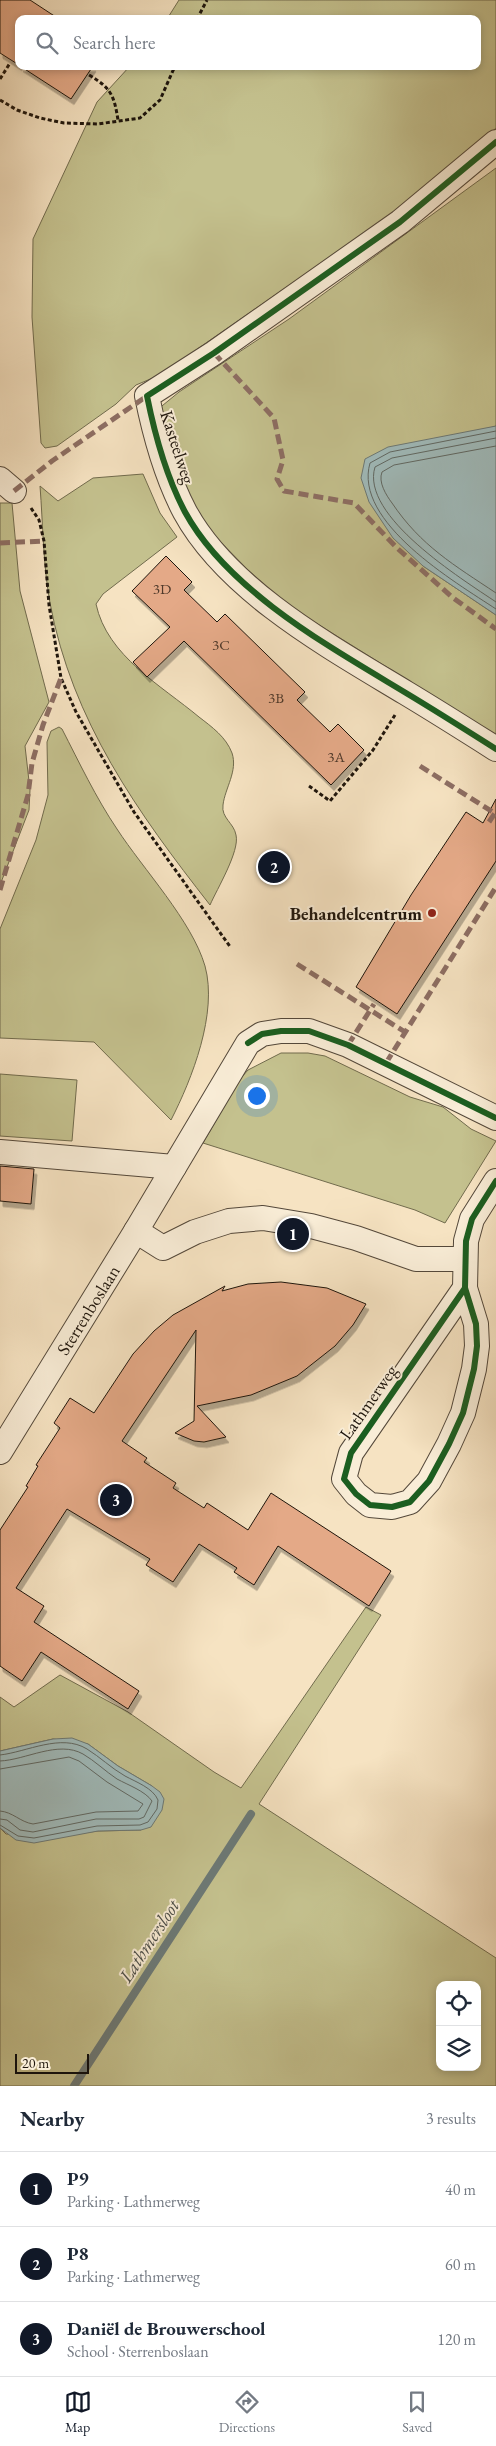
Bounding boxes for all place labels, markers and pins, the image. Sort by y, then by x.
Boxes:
pin: 2 [258,848,290,886]
place label: Behandelcentrum [290,902,422,925]
marker: Behandelcentrum [426,907,438,919]
pin: 1 [277,1215,309,1253]
pin: 3 [100,1481,132,1519]

